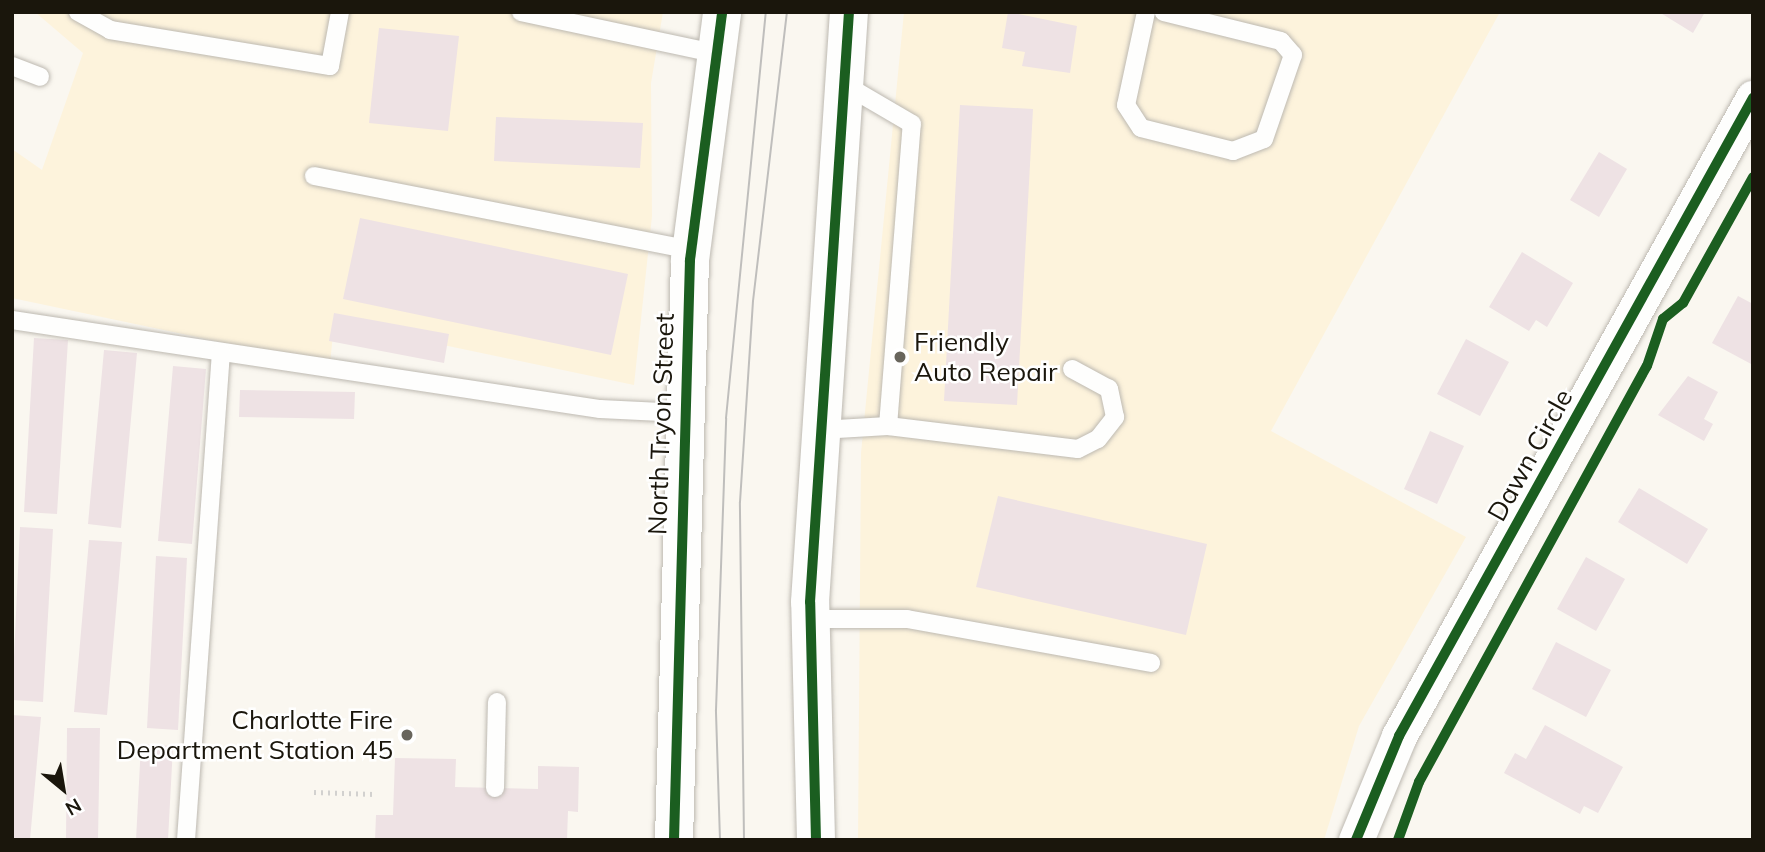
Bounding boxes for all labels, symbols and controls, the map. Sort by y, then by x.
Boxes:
street label: North Tryon Street [642,313,680,535]
place label: Friendly Auto Repair [914,326,1057,388]
marker: Friendly Auto Repair [892,349,908,365]
street label: Dawn Circle [1481,384,1579,526]
place label: Charlotte Fire Department Station 45 [117,704,393,766]
marker: Charlotte Fire Department Station 45 [399,727,415,743]
north arrow [28,754,98,824]
text: N [61,793,86,821]

